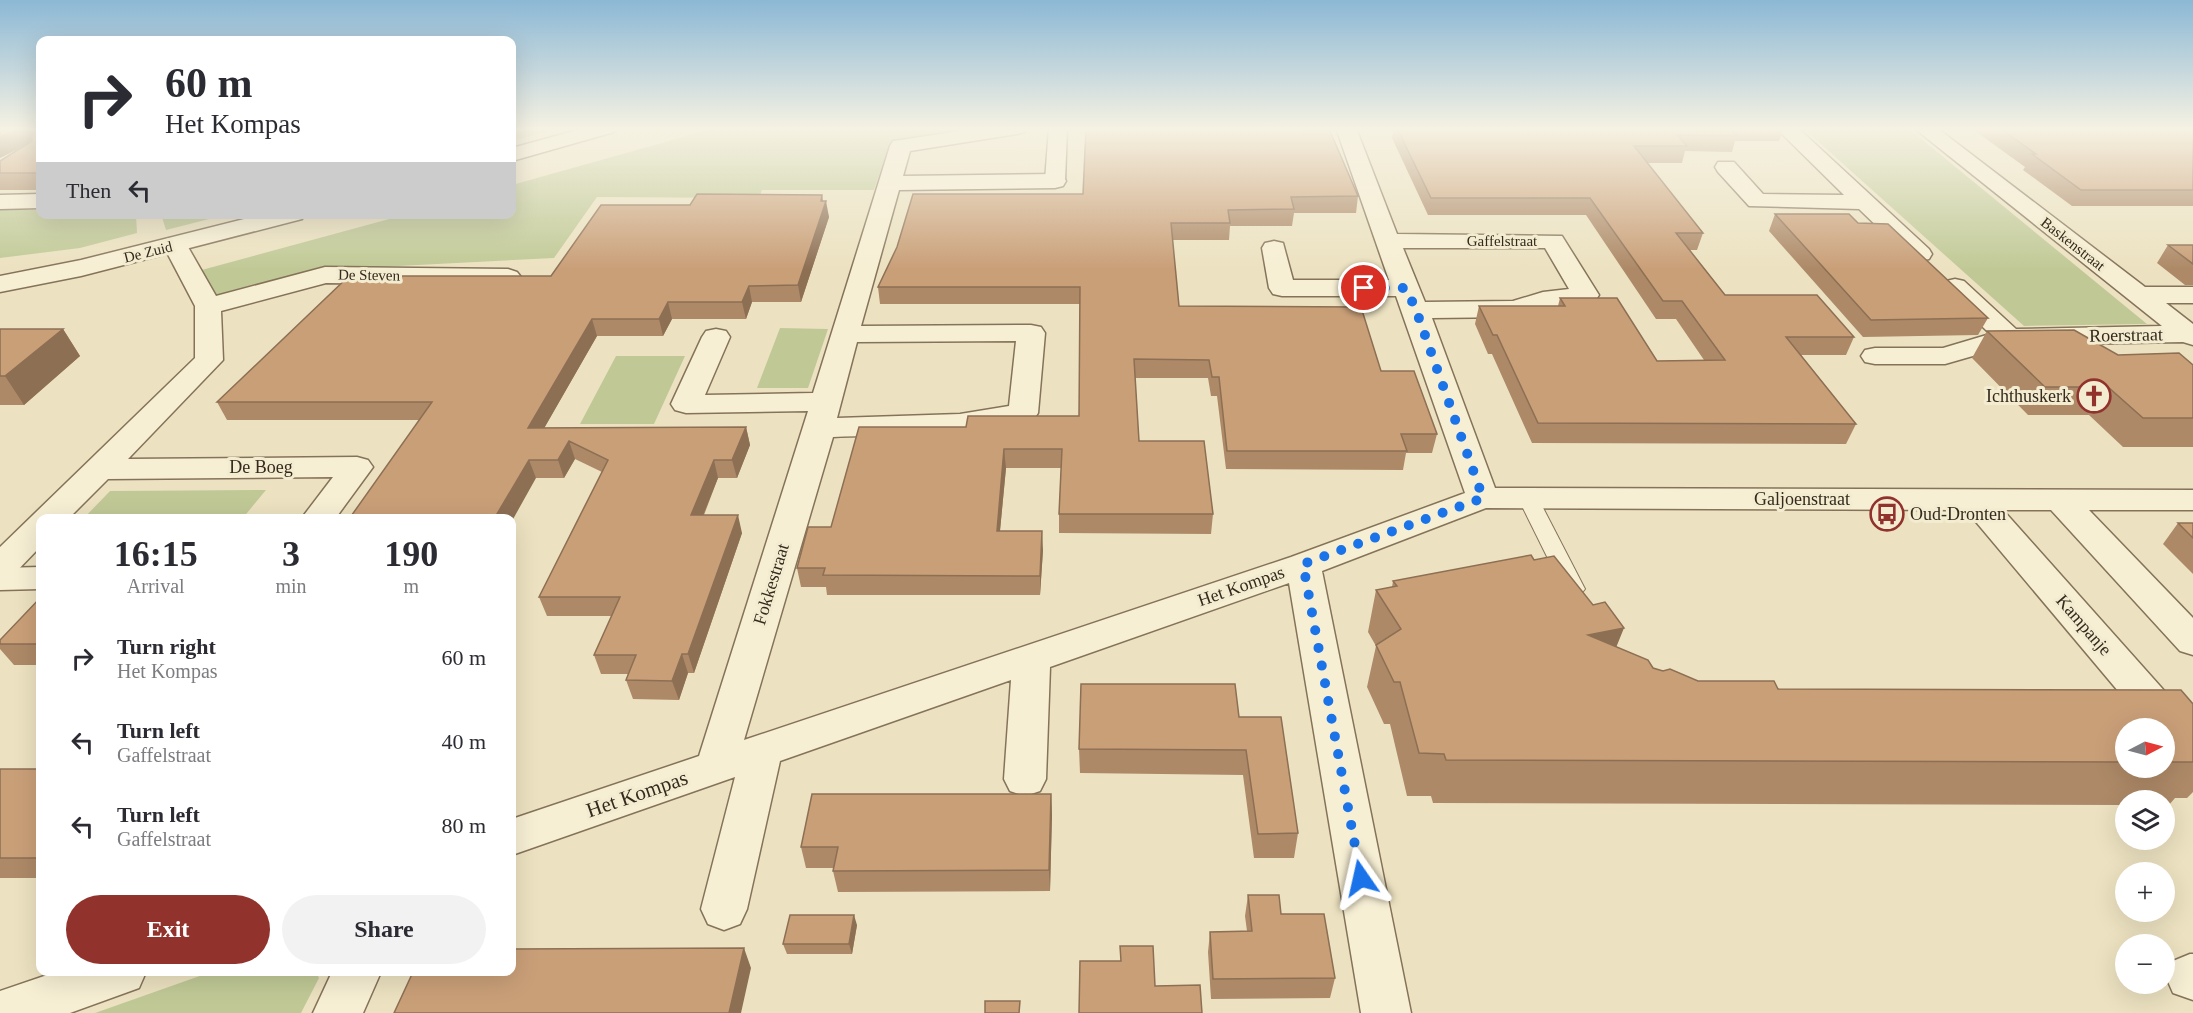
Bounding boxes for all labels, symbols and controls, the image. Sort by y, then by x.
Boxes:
icon: right [66,60,144,138]
text: 60 m [165,60,253,106]
text: Het Kompas [165,109,301,139]
icon: left [123,174,156,207]
text: Then [66,178,111,203]
street label: Baskenstraat [2038,214,2109,274]
street label: Gaffelstraat [1467,233,1538,249]
street label: De Zuid [122,238,174,266]
pin [1338,262,1389,313]
street label: De Steven [338,266,401,284]
icon: arrive [1347,271,1380,304]
street label: Roerstraat [2089,324,2163,346]
church icon: Ichthuskerk [2076,378,2112,414]
place label: Ichthuskerk [1986,386,2071,406]
street label: De Boeg [229,457,293,477]
street label: Galjoenstraat [1754,489,1850,509]
bus stop icon: Oud-Dronten [1869,496,1905,532]
place label: Oud-Dronten [1910,504,2006,524]
text: 16:15 [114,534,198,574]
text: 3 [282,534,300,574]
text: 190 [384,534,438,574]
street label: Fokkestraat [749,541,793,627]
street label: Het Kompas [1195,562,1287,610]
text: Arrival [127,575,185,597]
text: min [275,575,307,597]
text: m [404,575,419,597]
street label: Kampanje [2052,591,2116,659]
text: Turn right [117,634,216,659]
icon: right [66,642,99,675]
text: 60 m [441,645,486,670]
text: Het Kompas [117,660,218,682]
text: Turn left [117,718,200,743]
north arrow [2115,718,2175,778]
map controls [2115,718,2175,994]
icon: left [66,726,99,759]
text: 40 m [441,729,486,754]
text: Gaffelstraat [117,744,211,766]
street label: Het Kompas [583,765,691,823]
button: layers [2115,790,2175,850]
text: Turn left [117,802,200,827]
icon: left [66,810,99,843]
text: 80 m [441,813,486,838]
text: Gaffelstraat [117,828,211,850]
position arrow [1329,846,1393,910]
button: + [2115,862,2175,922]
button: Exit [66,895,270,964]
button: Share [282,895,486,964]
button: − [2115,934,2175,994]

